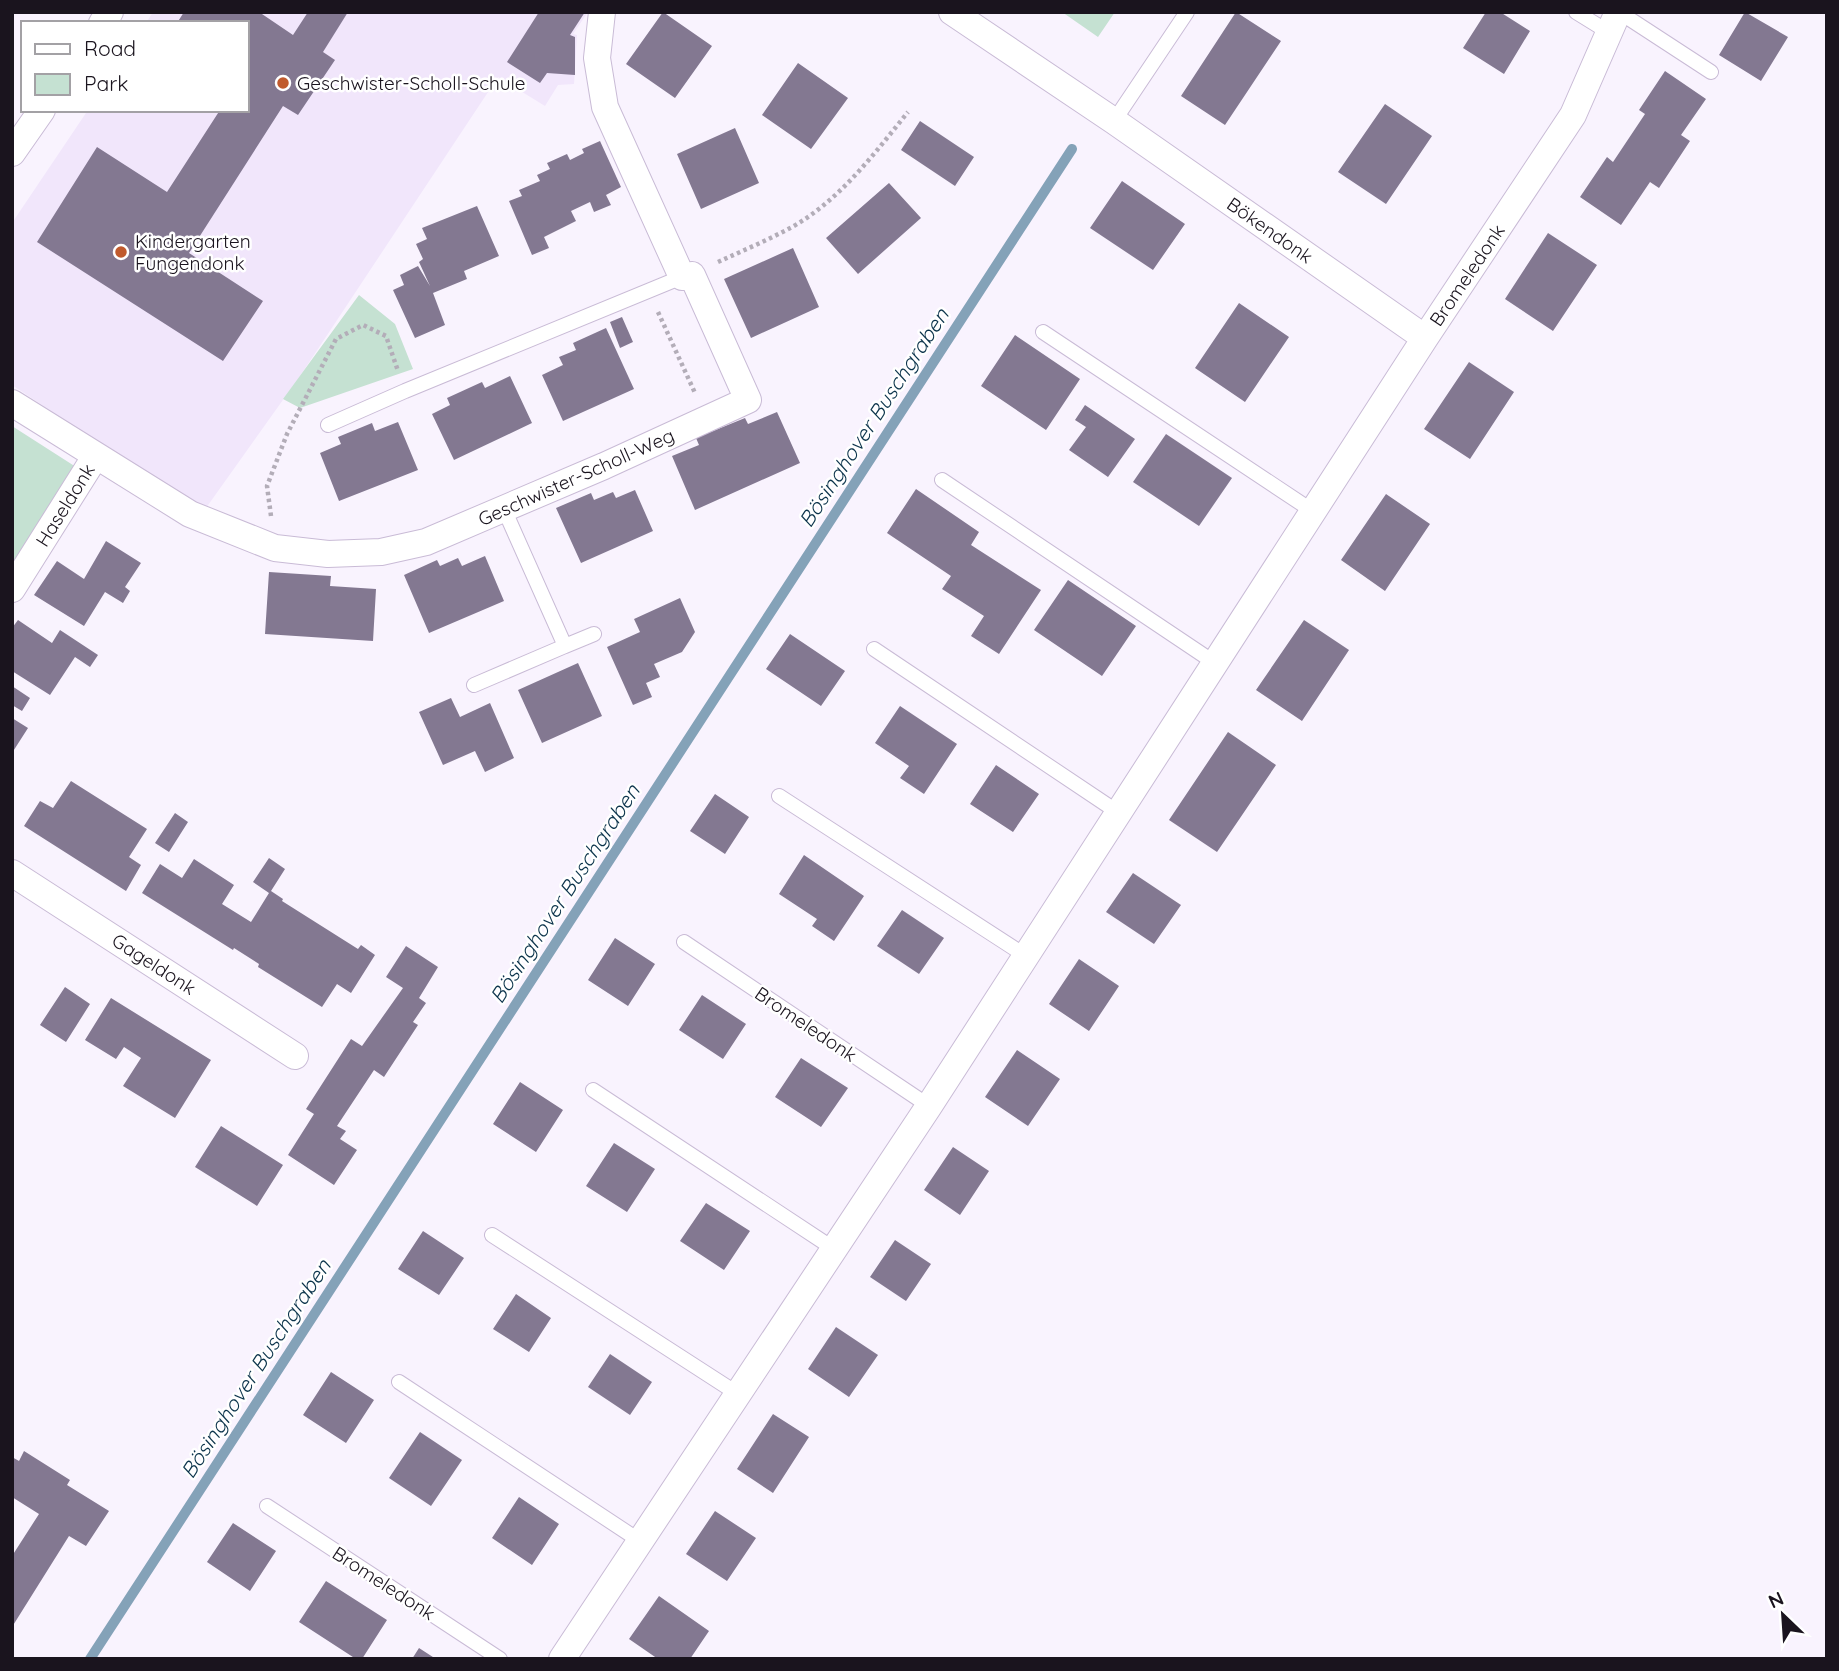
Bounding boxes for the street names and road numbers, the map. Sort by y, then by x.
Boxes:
street label: Bökendonk [1222,192,1318,268]
street label: Bromeledonk [1424,219,1510,331]
street label: Geschwister-Scholl-Weg [474,423,678,531]
street label: Haseldonk [30,459,100,551]
street label: Gageldonk [107,928,201,1000]
street label: Bromeledonk [750,981,862,1067]
street label: Bromeledonk [328,1541,440,1625]

